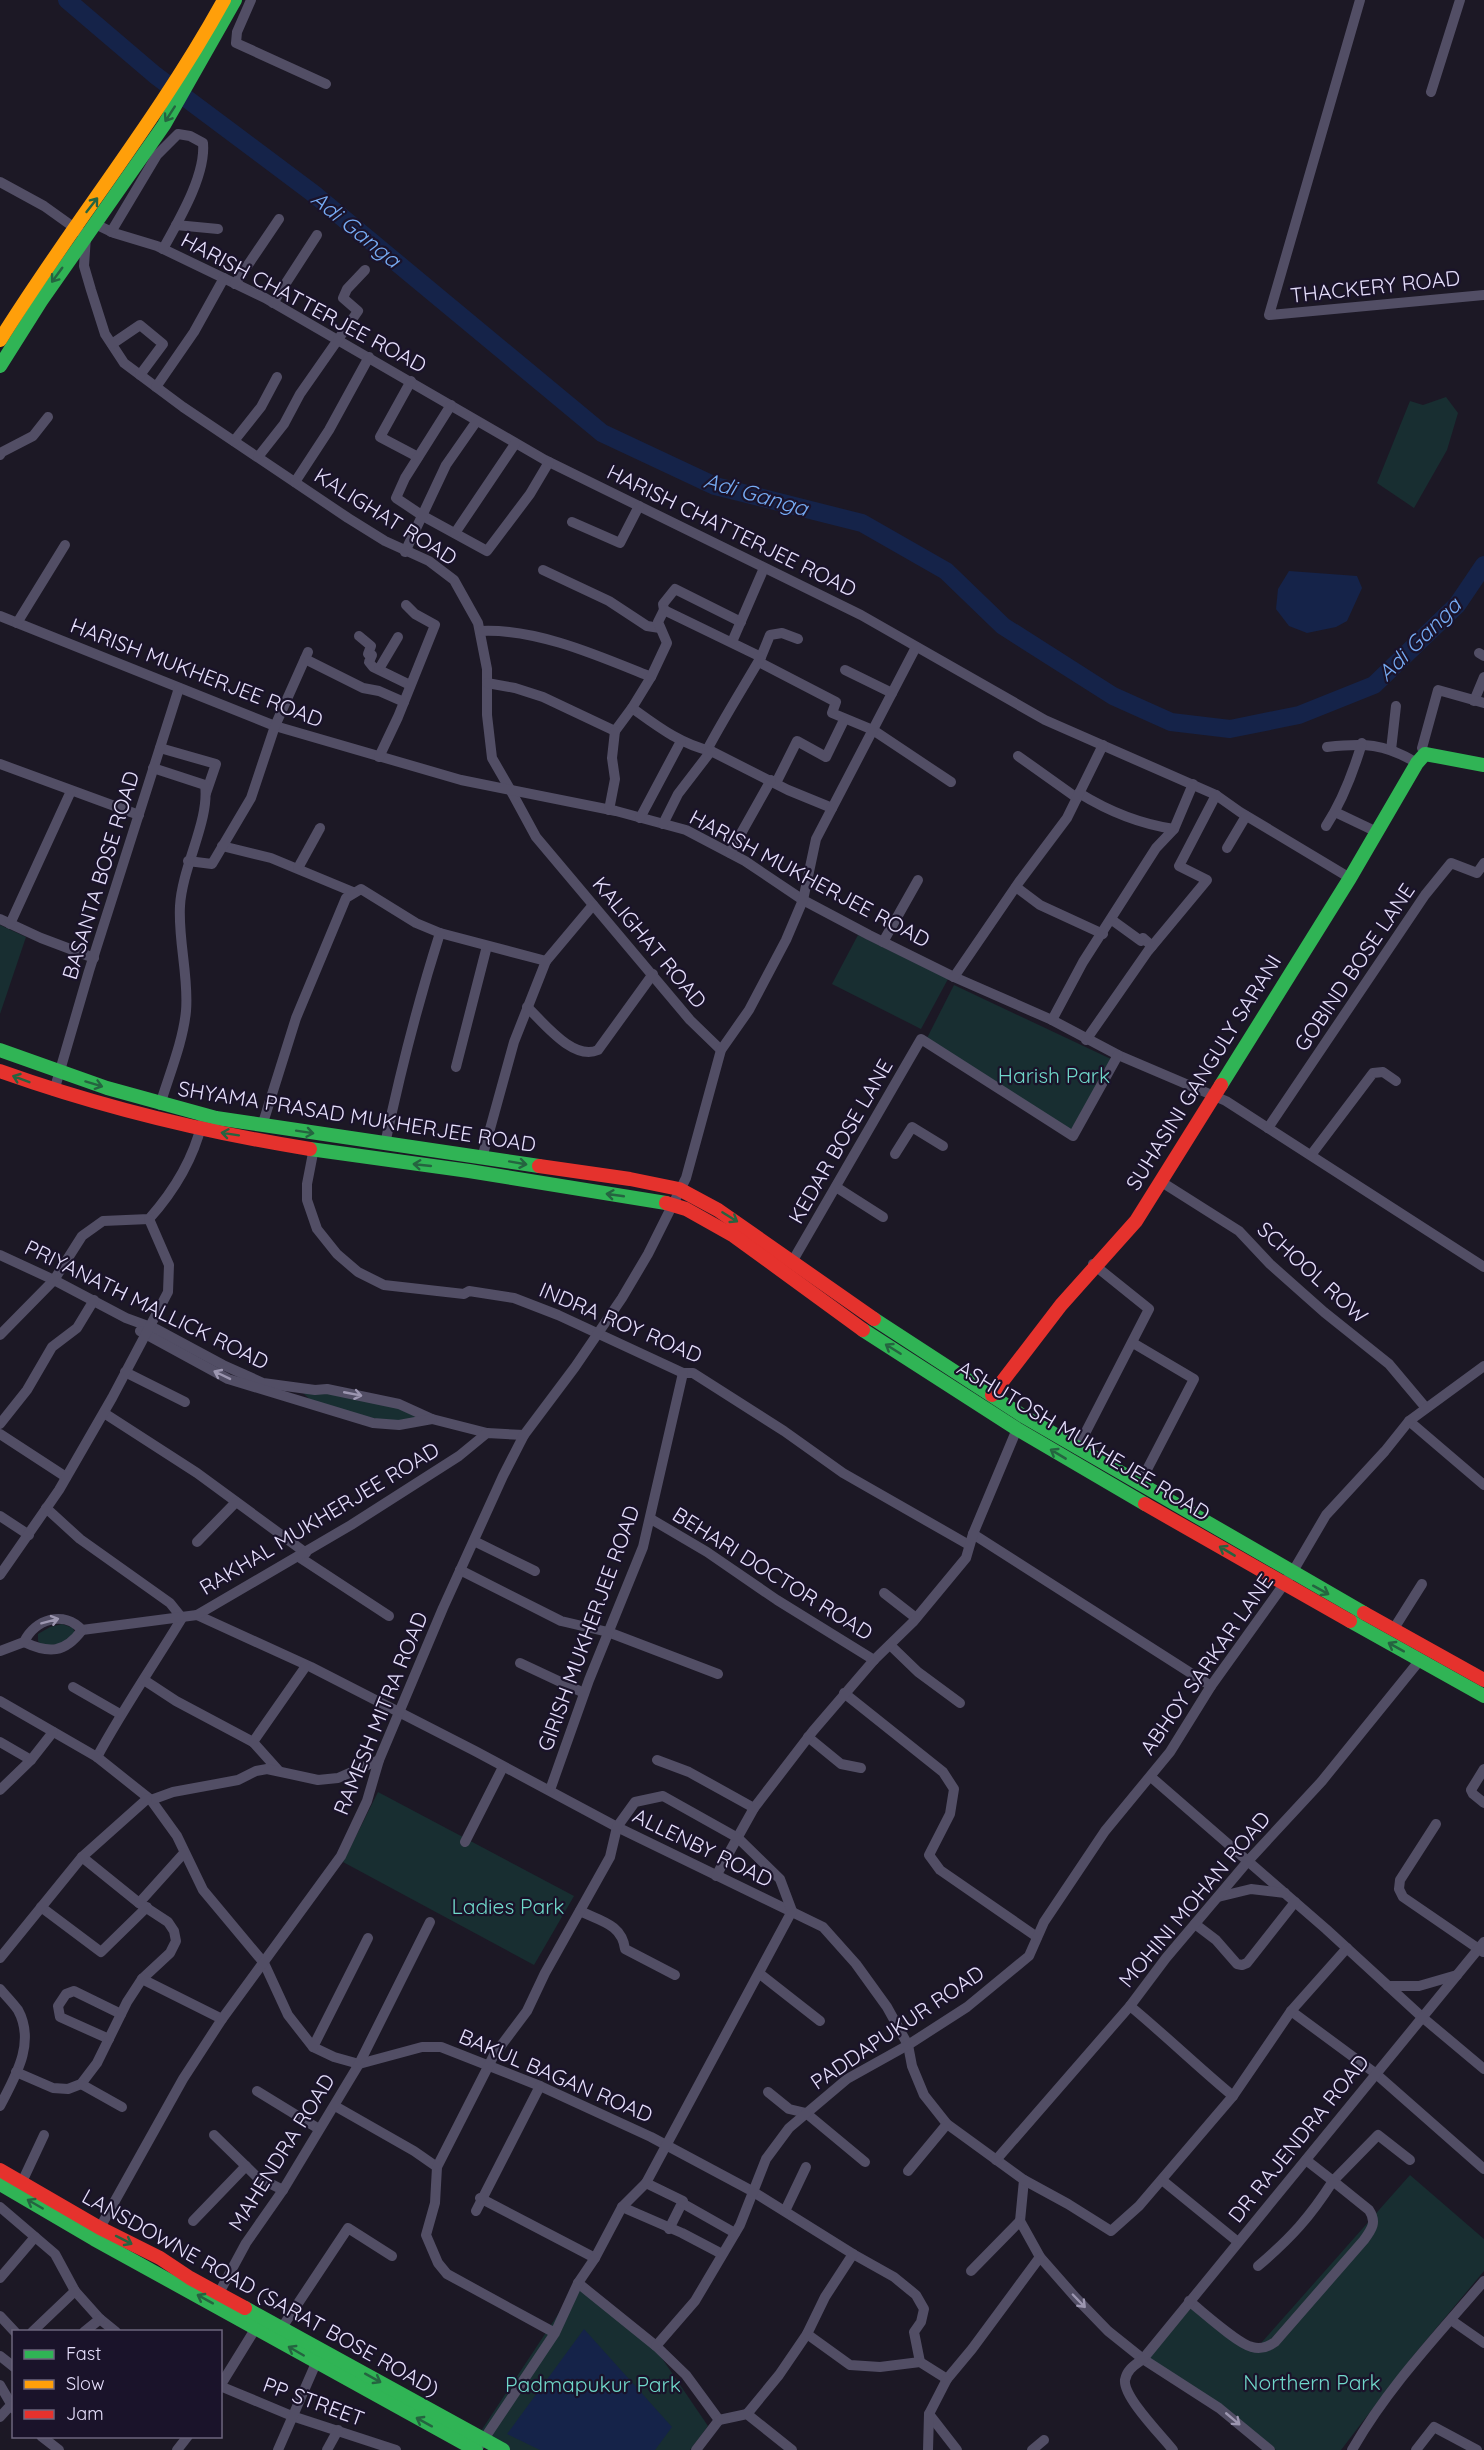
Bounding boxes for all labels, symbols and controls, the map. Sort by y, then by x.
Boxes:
one-way arrow [164,105,176,121]
water label: Adi Ganga [306,184,408,275]
one-way arrow [86,197,99,213]
street label: HARISH CHATTERJEE ROAD [177,226,431,378]
street label: THACKERY ROAD [1289,264,1461,308]
one-way arrow [51,266,63,282]
street label: HARISH CHATTERJEE ROAD [603,458,861,602]
street label: KALIGHAT ROAD [310,462,462,570]
water label: Adi Ganga [701,466,813,523]
water label: Adi Ganga [1371,590,1468,687]
street label: HARISH MUKHERJEE ROAD [67,612,327,732]
street label: BASANTA BOSE ROAD [56,768,144,982]
street label: HARISH MUKHERJEE ROAD [685,804,935,952]
street label: KALIGHAT ROAD [588,871,712,1013]
street label: GOBIND BOSE LANE [1288,878,1420,1056]
street label: SUHASINI GANGULY SARANI [1120,949,1286,1195]
street label: KEDAR BOSE LANE [782,1054,898,1228]
park label: Harish Park [998,1062,1110,1088]
one-way arrow [12,1073,31,1084]
street label: SHYAMA PRASAD MUKHERJEE ROAD [176,1075,538,1157]
one-way arrow [84,1079,103,1090]
one-way arrow [294,1127,314,1138]
one-way arrow [220,1128,240,1139]
one-way arrow [508,1158,528,1169]
one-way arrow [413,1159,433,1170]
one-way arrow [606,1189,625,1200]
one-way arrow [721,1212,738,1224]
street label: SCHOOL ROW [1252,1216,1374,1328]
street label: PRIYANATH MALLICK ROAD [21,1234,273,1374]
street label: INDRA ROY ROAD [536,1276,706,1368]
one-way arrow [885,1343,902,1355]
street label: ASHUTOSH MUKHEJEE ROAD [953,1354,1215,1526]
one-way arrow [213,1368,231,1380]
one-way arrow [343,1389,362,1400]
street label: RAKHAL MUKHERJEE ROAD [194,1436,444,1600]
one-way arrow [1050,1447,1067,1459]
street label: BEHARI DOCTOR ROAD [668,1501,878,1645]
street label: GIRISH MUKHERJEE ROAD [531,1502,645,1754]
one-way arrow [1219,1544,1236,1556]
street label: ABHOY SARKAR LANE [1134,1569,1278,1759]
one-way arrow [1312,1584,1329,1596]
street label: RAMESH MITRA ROAD [327,1608,433,1818]
one-way arrow [40,1614,59,1626]
one-way arrow [1388,1641,1406,1652]
street label: ALLENBY ROAD [629,1802,777,1892]
street label: MOHINI MOHAN ROAD [1113,1806,1275,1992]
park label: Ladies Park [451,1893,565,1919]
street label: PADDAPUKUR ROAD [805,1959,989,2095]
street label: BAKUL BAGAN ROAD [455,2022,657,2128]
street label: DR RAJENDRA ROAD [1222,2049,1374,2227]
street label: MAHENDRA ROAD [222,2069,340,2235]
street label: LANSDOWNE ROAD (SARAT BOSE ROAD) [78,2183,444,2401]
one-way arrow [27,2198,44,2210]
one-way arrow [115,2234,133,2246]
one-way arrow [197,2293,214,2305]
one-way arrow [1072,2293,1087,2308]
legend [12,2330,222,2438]
text: Fast [66,2342,101,2365]
one-way arrow [288,2345,305,2357]
park label: Northern Park [1243,2369,1381,2395]
street label: PP STREET [260,2371,368,2431]
park label: Padmapukur Park [505,2371,681,2397]
text: Slow [66,2372,104,2395]
one-way arrow [364,2372,381,2384]
text: Jam [66,2402,104,2425]
one-way arrow [1225,2413,1241,2426]
one-way arrow [416,2416,434,2427]

